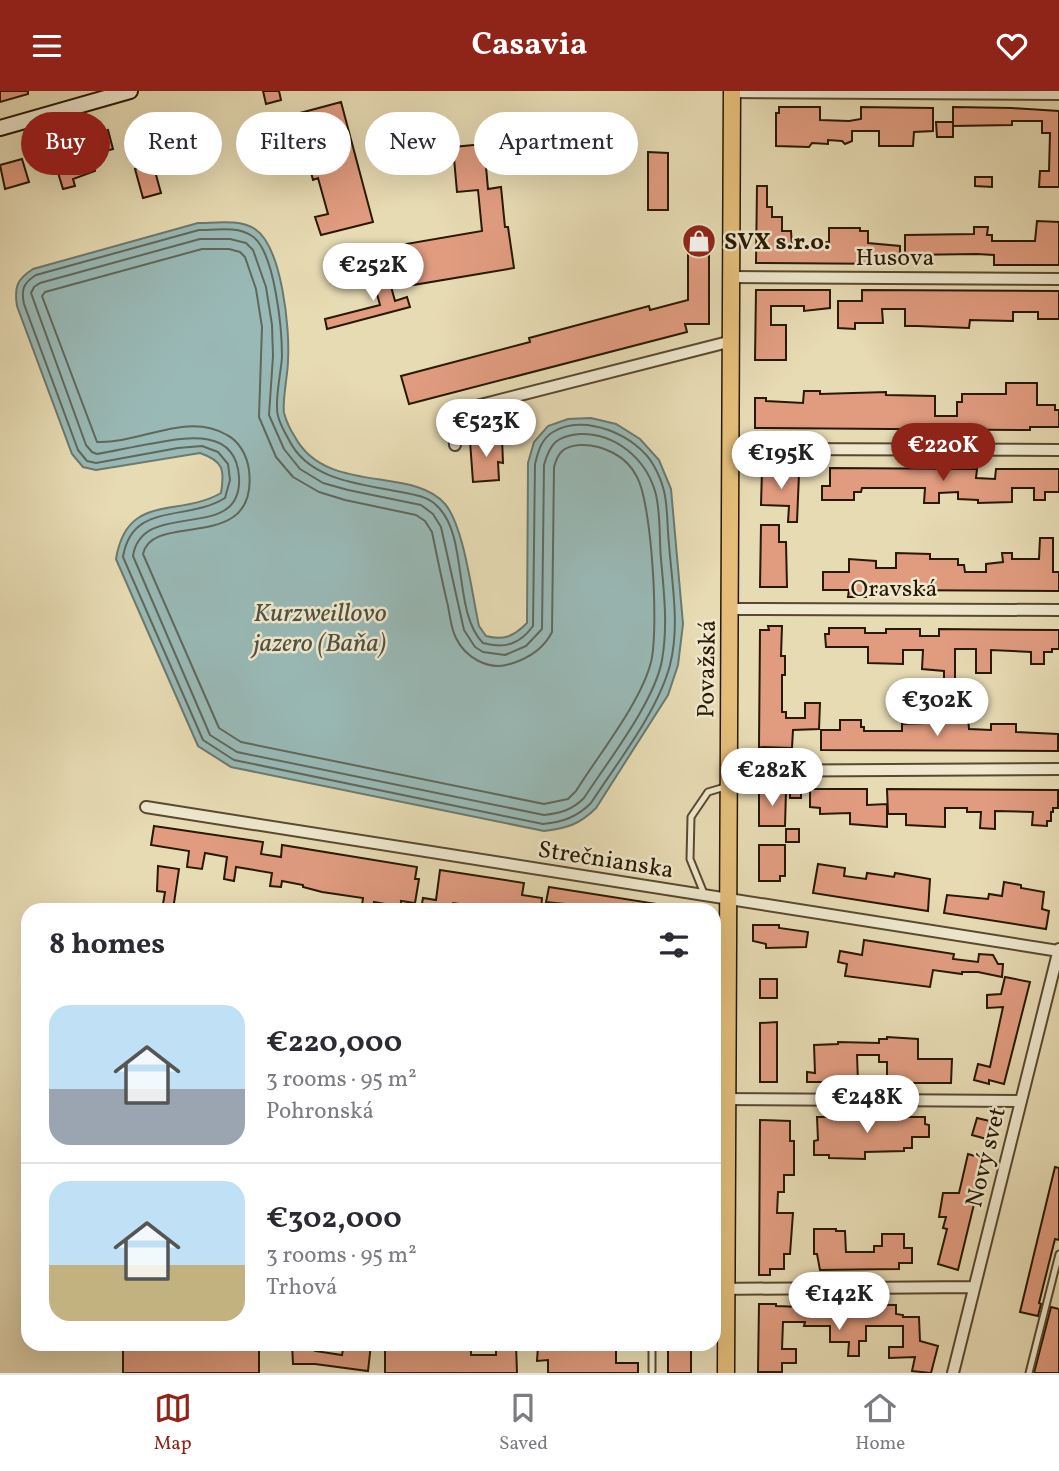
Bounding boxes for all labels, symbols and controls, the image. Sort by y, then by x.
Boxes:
text: Casavia [472,24,587,68]
icon: menu [28,27,66,65]
icon: heart [993,27,1031,65]
chip: Buy [21,112,110,175]
chip: Rent [124,112,222,175]
chip: Filters [236,112,351,175]
chip: New [365,112,460,175]
chip: Apartment [474,112,638,175]
shop icon: SVX s.r.o. [680,222,718,260]
place label: SVX s.r.o. [724,226,830,260]
street label: Husova [855,242,935,276]
pin: €252K [324,243,422,303]
text: €252K [339,250,407,282]
pin: €523K [437,399,535,459]
text: €523K [452,406,520,438]
pin: €220K [894,423,992,483]
text: €220K [907,430,979,462]
pin: €195K [732,431,830,491]
text: €195K [748,438,814,470]
street label: Oravská [851,573,937,607]
water label: Kurzweillovo jazero (Baňa) [250,596,387,662]
street label: Považská [690,620,726,718]
pin: €302K [888,679,986,738]
text: €302K [901,685,973,717]
pin: €282K [723,749,821,808]
text: €282K [737,755,807,787]
street label: Strečnianska [535,833,676,888]
text: 8 homes [49,924,165,966]
icon: filters [655,926,693,964]
text: €220,000 [266,1022,402,1064]
icon: home [105,1033,189,1117]
text: 3 rooms · 95 m² [266,1064,417,1096]
pin: €248K [818,1075,916,1135]
text: €248K [831,1082,903,1114]
text: Pohronská [266,1096,374,1128]
street label: Nový svet [958,1104,1016,1211]
text: €302,000 [266,1198,402,1240]
icon: home [105,1209,189,1293]
text: 3 rooms · 95 m² [266,1240,417,1272]
text: Trhová [266,1272,337,1304]
pin: €142K [790,1273,888,1332]
text: €142K [805,1279,873,1311]
tab: Map [154,1389,192,1457]
tab: Saved [499,1389,548,1457]
tab: Home [855,1389,905,1457]

